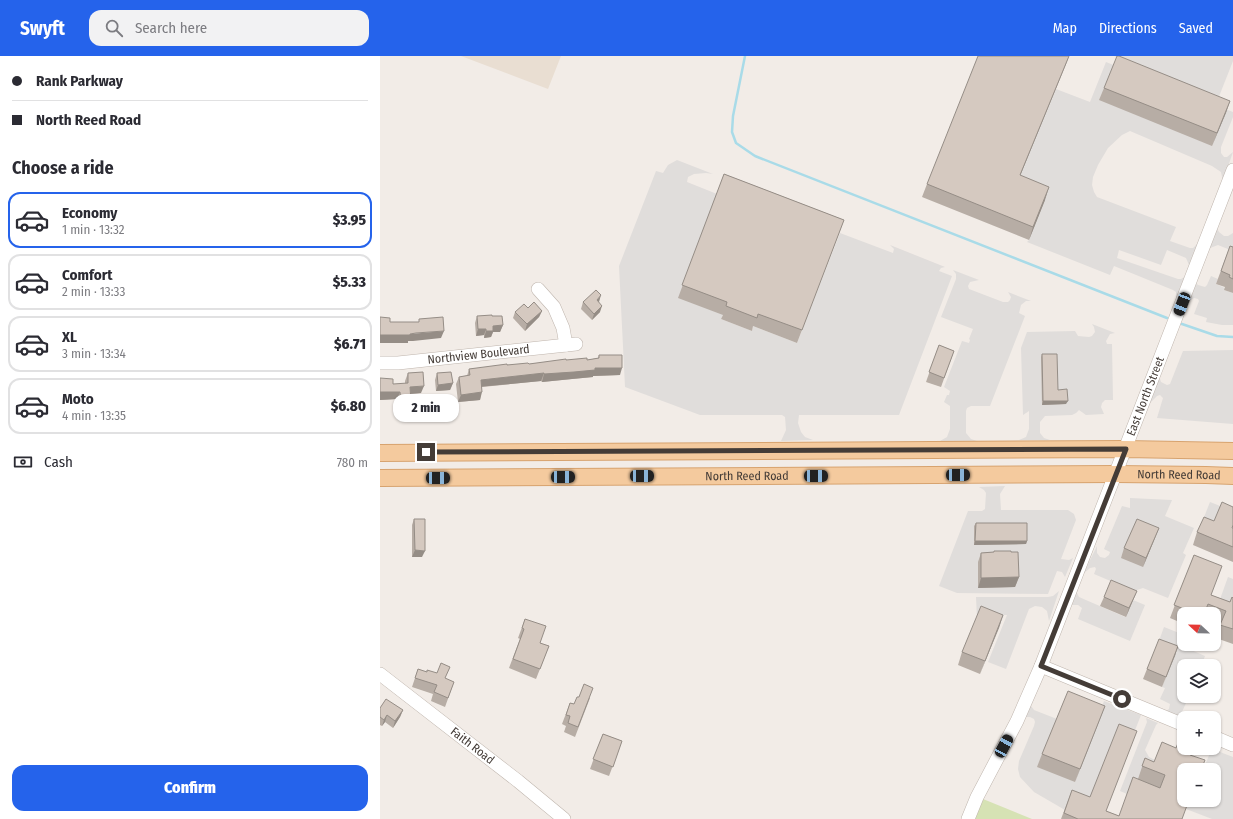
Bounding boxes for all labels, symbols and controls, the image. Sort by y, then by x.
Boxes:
search box [89,10,369,46]
text: Swyft [20,17,65,40]
icon: search [103,17,125,39]
text: Search here [135,19,207,37]
text: Map [1053,20,1077,37]
text: Directions [1099,20,1157,37]
text: Saved [1179,20,1213,37]
text: Rank Parkway [36,72,123,90]
text: North Reed Road [36,111,141,129]
text: Choose a ride [12,157,114,179]
icon: car [14,202,50,238]
text: Economy [62,204,117,222]
text: $3.95 [333,211,366,229]
text: 1 min · 13:32 [62,222,124,237]
icon: car [14,264,50,300]
text: Comfort [62,266,113,284]
text: $5.33 [333,273,366,291]
text: 2 min · 13:33 [62,284,125,299]
car [1172,291,1192,317]
icon: car [14,326,50,362]
text: XL [62,328,77,346]
text: $6.71 [334,335,366,353]
street label: Northview Boulevard [427,342,530,367]
text: 3 min · 13:34 [62,346,126,361]
street label: East North Street [1124,355,1167,438]
icon: car [14,388,50,424]
text: Moto [62,390,94,408]
callout: 2 min [393,394,459,422]
text: $6.80 [331,397,366,415]
text: 2 min [412,400,440,415]
text: 4 min · 13:35 [62,408,126,423]
route end [417,443,435,461]
icon: cash [12,451,34,473]
text: Cash [44,453,73,471]
text: 780 m [337,455,368,470]
street label: North Reed Road [1137,467,1221,483]
street label: North Reed Road [705,469,789,483]
car [946,469,970,481]
car [630,470,654,482]
car [804,470,828,482]
car [551,471,575,483]
car [426,472,450,484]
north arrow [1177,607,1221,651]
map controls [1177,607,1221,807]
button: layers [1177,659,1221,703]
route start [1113,690,1131,708]
button: + [1177,711,1221,755]
street label: Faith Road [448,724,497,767]
car [993,733,1015,759]
button: − [1177,763,1221,807]
button: Confirm [12,765,368,811]

